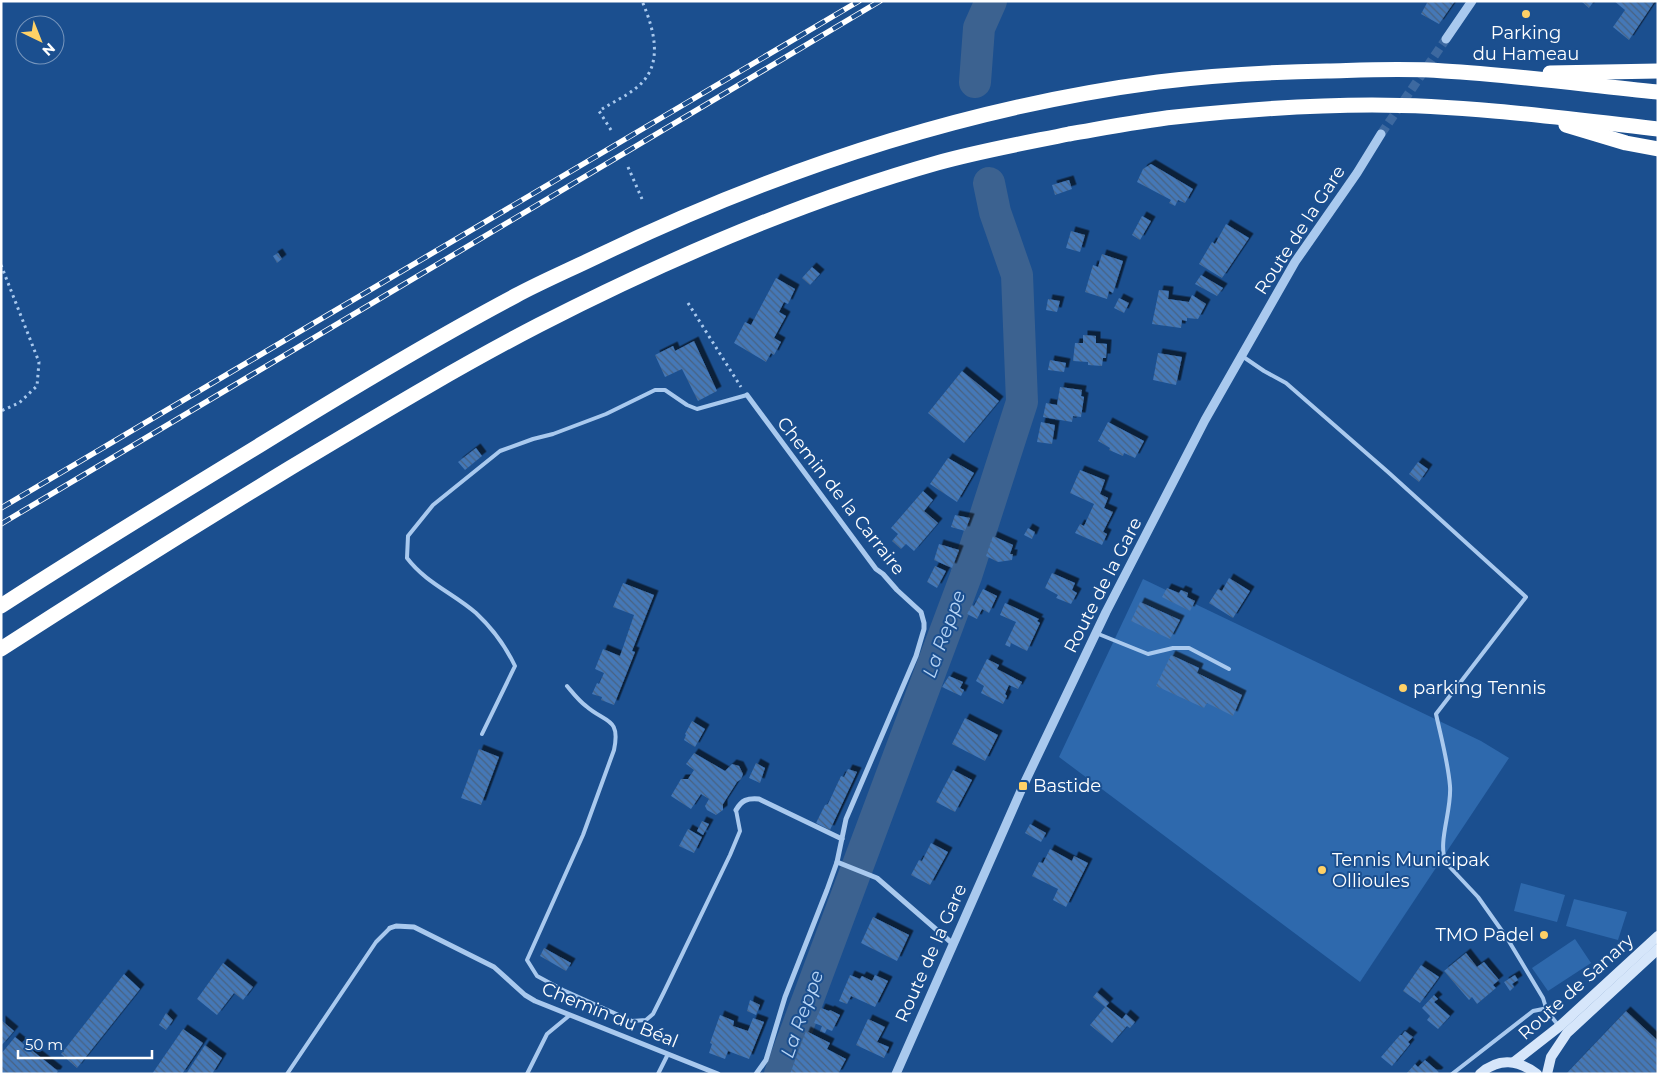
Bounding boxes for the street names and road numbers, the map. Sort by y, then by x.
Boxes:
street label: Route de la Gare [1250,161,1350,299]
street label: Chemin de la Carraire [772,413,910,580]
street label: Route de la Gare [1059,513,1147,657]
street label: Route de la Gare [891,880,971,1026]
street label: Route de Sanary [1514,929,1639,1045]
street label: Chemin du Béal [539,978,681,1052]

